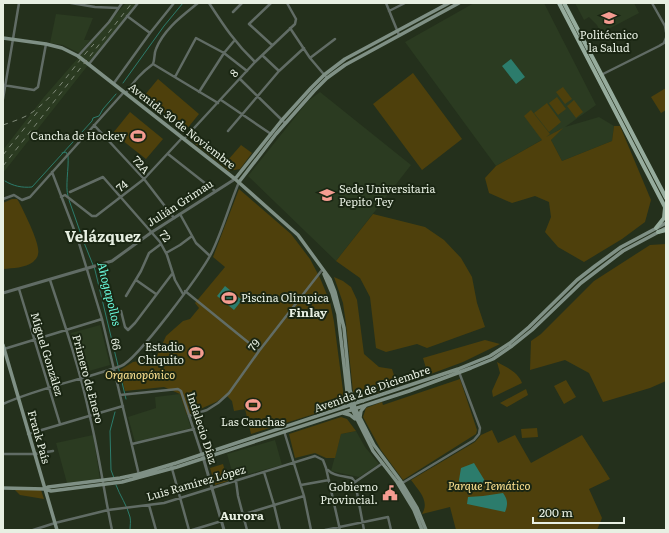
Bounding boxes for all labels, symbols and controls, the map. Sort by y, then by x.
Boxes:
school or university icon: Politécnico la Salud [600,9,618,27]
place label: Politécnico la Salud [580,26,638,55]
street label: 8 [225,65,241,80]
street label: Avenida 30 de Noviembre [126,78,240,172]
place label: Cancha de Hockey [31,127,127,143]
sports icon: Cancha de Hockey [129,127,147,145]
street label: 72A [129,152,154,177]
street label: Julián Grimau [143,175,216,230]
street label: 74 [112,176,131,195]
place label: Sede Universitaria Pepito Tey [339,180,435,209]
school or university icon: Sede Universitaria Pepito Tey [318,186,336,204]
district label: Velázquez [65,224,141,247]
street label: 72 [156,226,176,245]
water label: Ahogapollos [93,260,127,328]
sports icon: Piscina Olímpica [220,289,238,307]
place label: Piscina Olímpica [241,289,329,305]
district label: Finlay [289,303,328,321]
street label: Miguel González [28,310,68,398]
street label: Primero de Enero [69,333,109,425]
street label: 79 [243,335,263,354]
street label: 66 [108,336,126,351]
place label: Estadio Chiquito [138,338,184,367]
sports icon: Estadio Chiquito [187,344,205,362]
street label: Avenida 2 de Diciembre [312,361,432,415]
park label: Organopónico [105,366,175,382]
street label: Indalecio Díaz [184,390,222,466]
sports icon: Las Canchas [244,396,262,414]
street label: Frank País [25,408,55,465]
place label: Las Canchas [221,413,285,429]
street label: Luis Ramírez López [145,460,248,504]
park label: Parque Temático [448,477,530,493]
place label: Gobierno Provincial. [320,478,378,507]
public building icon: Gobierno Provincial. [381,484,399,502]
scale bar [533,499,624,525]
text: 200 m [539,503,573,521]
district label: Aurora [220,506,264,524]

